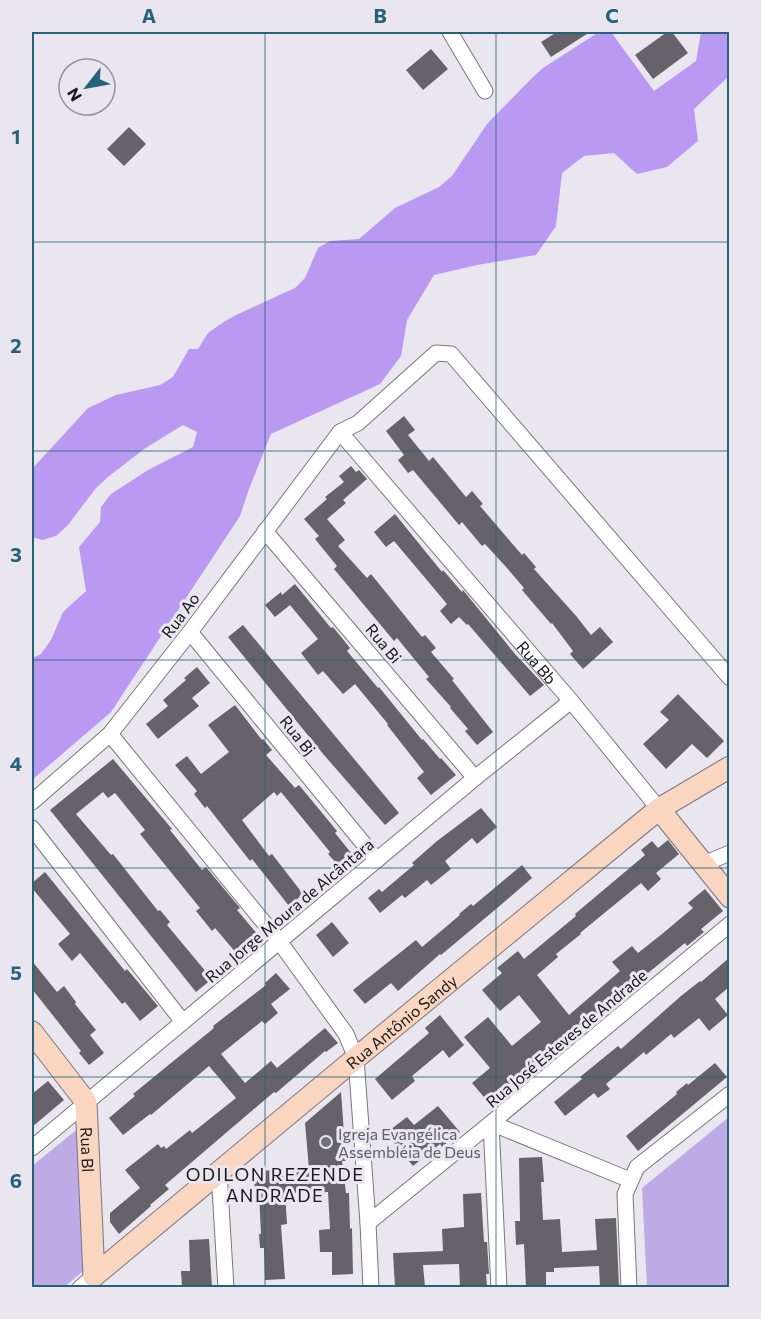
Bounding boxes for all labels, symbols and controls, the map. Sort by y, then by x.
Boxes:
text: A [142,3,156,27]
text: B [373,3,387,27]
text: C [605,3,619,27]
north arrow [57,57,117,117]
text: N [62,85,85,105]
text: 1 [11,124,21,148]
text: 2 [10,333,22,357]
text: 3 [10,542,22,566]
street label: Rua Ao [157,589,203,641]
street label: Rua Bi [362,619,406,667]
street label: Rua Bb [514,636,561,687]
street label: Rua Bj [276,711,320,759]
text: 4 [10,751,22,775]
street label: Rua Jorge Moura de Alcântara [201,834,377,986]
text: 5 [10,960,22,984]
street label: Rua José Esteves de Andrade [482,965,650,1111]
street label: Rua Antônio Sandy [342,970,460,1072]
place label: Igreja Evangélica Assembléia de Deus [338,1124,481,1161]
street label: Rua Bl [78,1126,99,1173]
marker: Igreja Evangélica Assembléia de Deus [319,1135,333,1149]
district label: ODILON REZENDE ANDRADE [186,1163,364,1206]
text: 6 [10,1168,22,1192]

